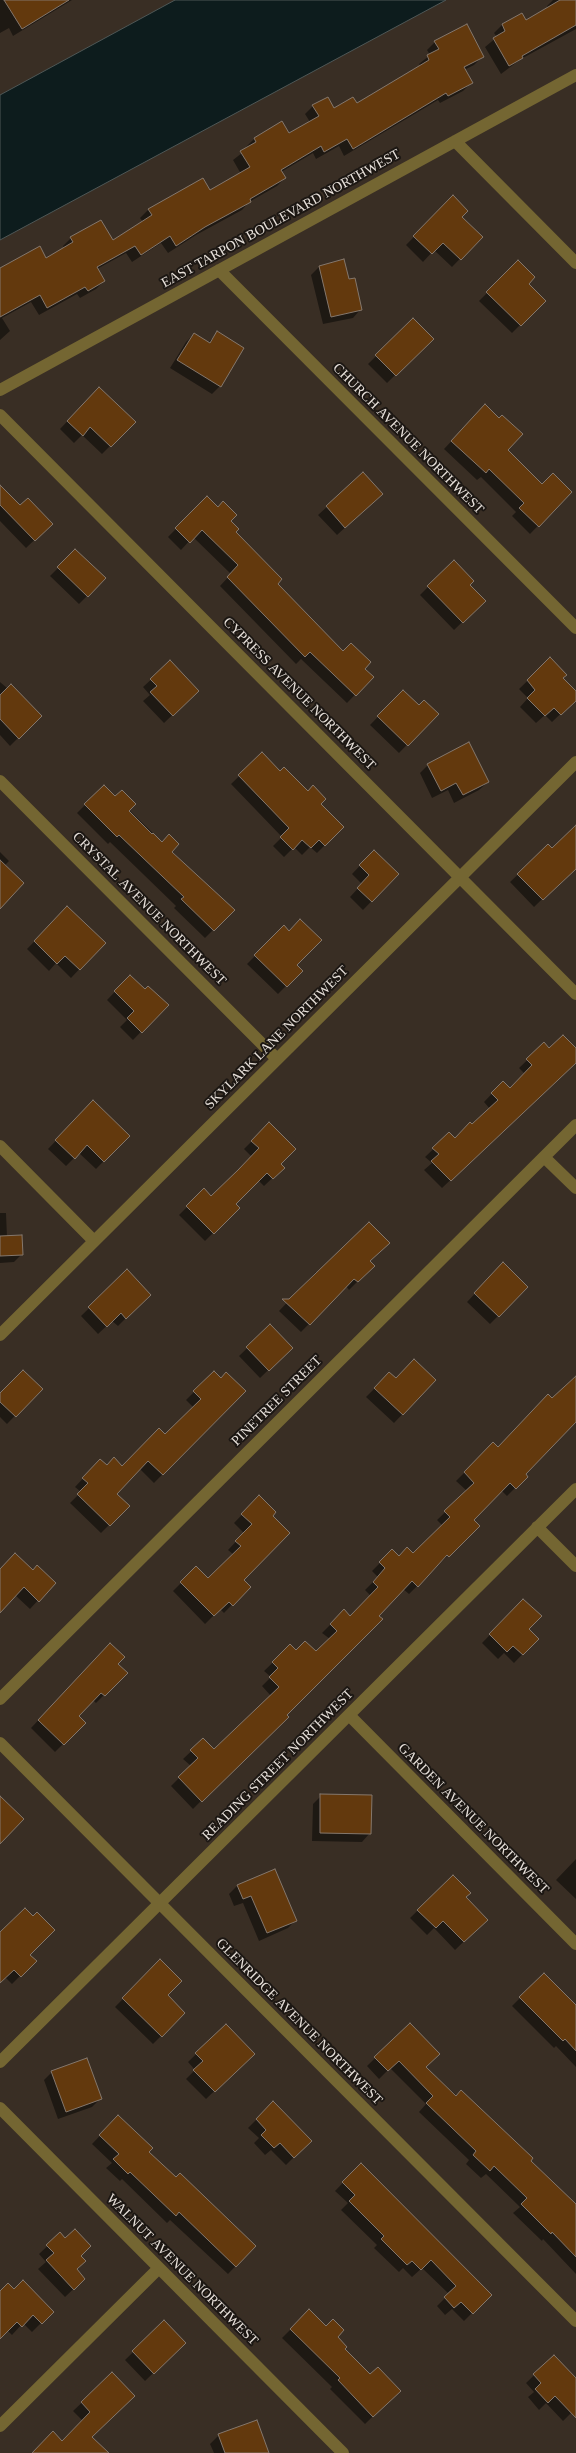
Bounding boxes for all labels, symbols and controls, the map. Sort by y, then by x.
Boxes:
street label: EAST TARPON BOULEVARD NORTHWEST [159,146,403,292]
street label: CHURCH AVENUE NORTHWEST [329,360,487,518]
street label: CYPRESS AVENUE NORTHWEST [219,614,379,774]
street label: CRYSTAL AVENUE NORTHWEST [69,829,229,989]
street label: SKYLARK LANE NORTHWEST [202,963,352,1113]
street label: PINETREE STREET [228,1352,326,1450]
street label: READING STREET NORTHWEST [199,1686,357,1844]
street label: GARDEN AVENUE NORTHWEST [394,1740,552,1898]
street label: GLENRIDGE AVENUE NORTHWEST [212,1935,386,2109]
street label: WALNUT AVENUE NORTHWEST [103,2191,261,2349]

